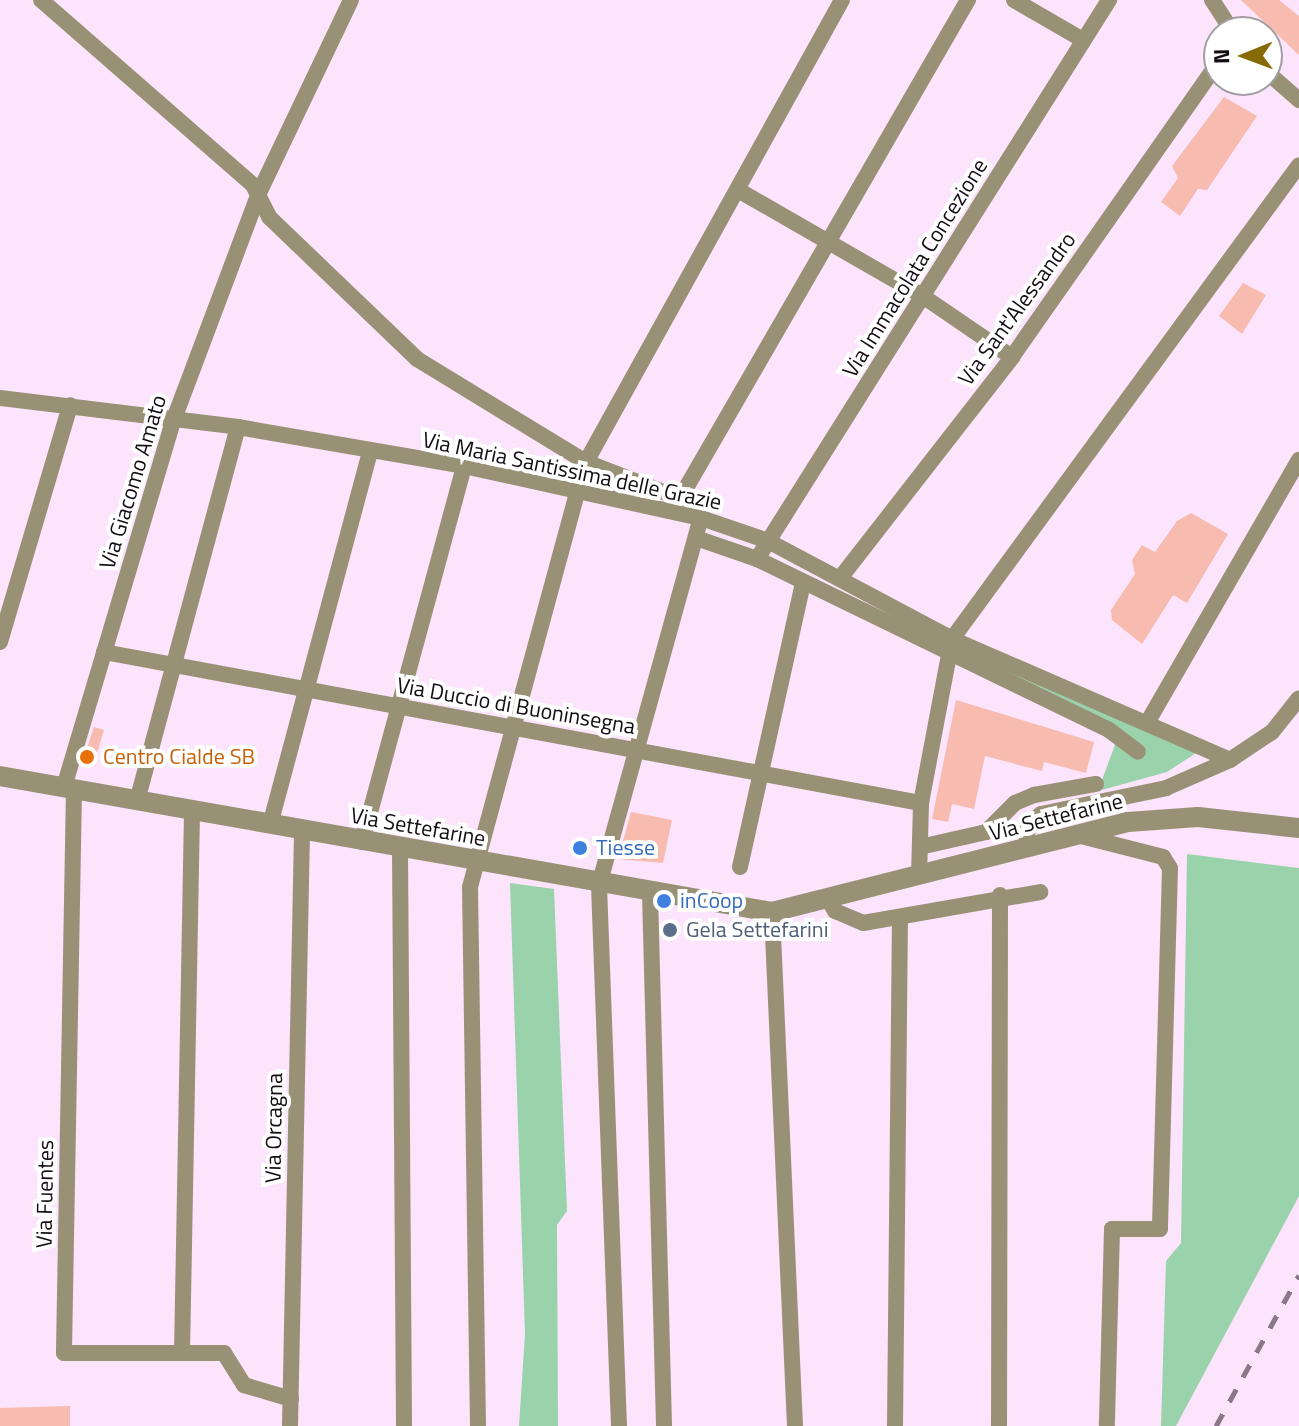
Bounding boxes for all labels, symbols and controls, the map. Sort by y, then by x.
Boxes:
north arrow [1203,16,1283,96]
text: N [1204,48,1238,64]
street label: Via Immacolata Concezione [837,154,993,382]
street label: Via Sant'Alessandro [953,227,1081,391]
street label: Via Giacomo Amato [94,392,172,572]
street label: Via Maria Santissima delle Grazie [420,426,724,516]
street label: Via Duccio di Buoninsegna [395,672,637,740]
place label: Centro Cialde SB [103,744,255,770]
marker: Centro Cialde SB [78,748,96,766]
street label: Via Settefarine [987,788,1125,846]
street label: Via Settefarine [348,802,488,852]
place label: Tiesse [596,835,655,861]
marker: Tiesse [571,839,589,857]
place label: inCoop [680,888,743,914]
marker: inCoop [655,892,673,910]
place label: Gela Settefarini [686,917,828,943]
marker: Gela Settefarini [661,921,679,939]
street label: Via Orcagna [260,1073,288,1183]
street label: Via Fuentes [31,1140,59,1248]

